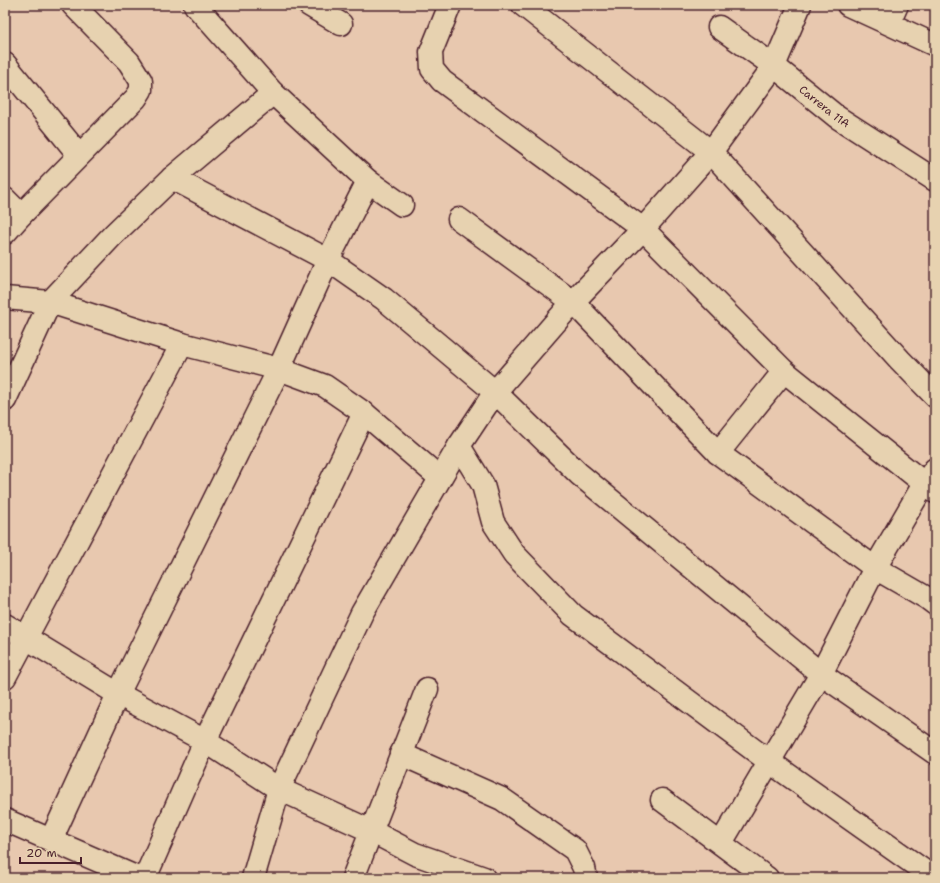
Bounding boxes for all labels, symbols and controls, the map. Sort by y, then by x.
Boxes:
street label: Carrera 11A [796,82,853,131]
scale bar [20,839,81,865]
text: 20 m [26,845,57,861]

